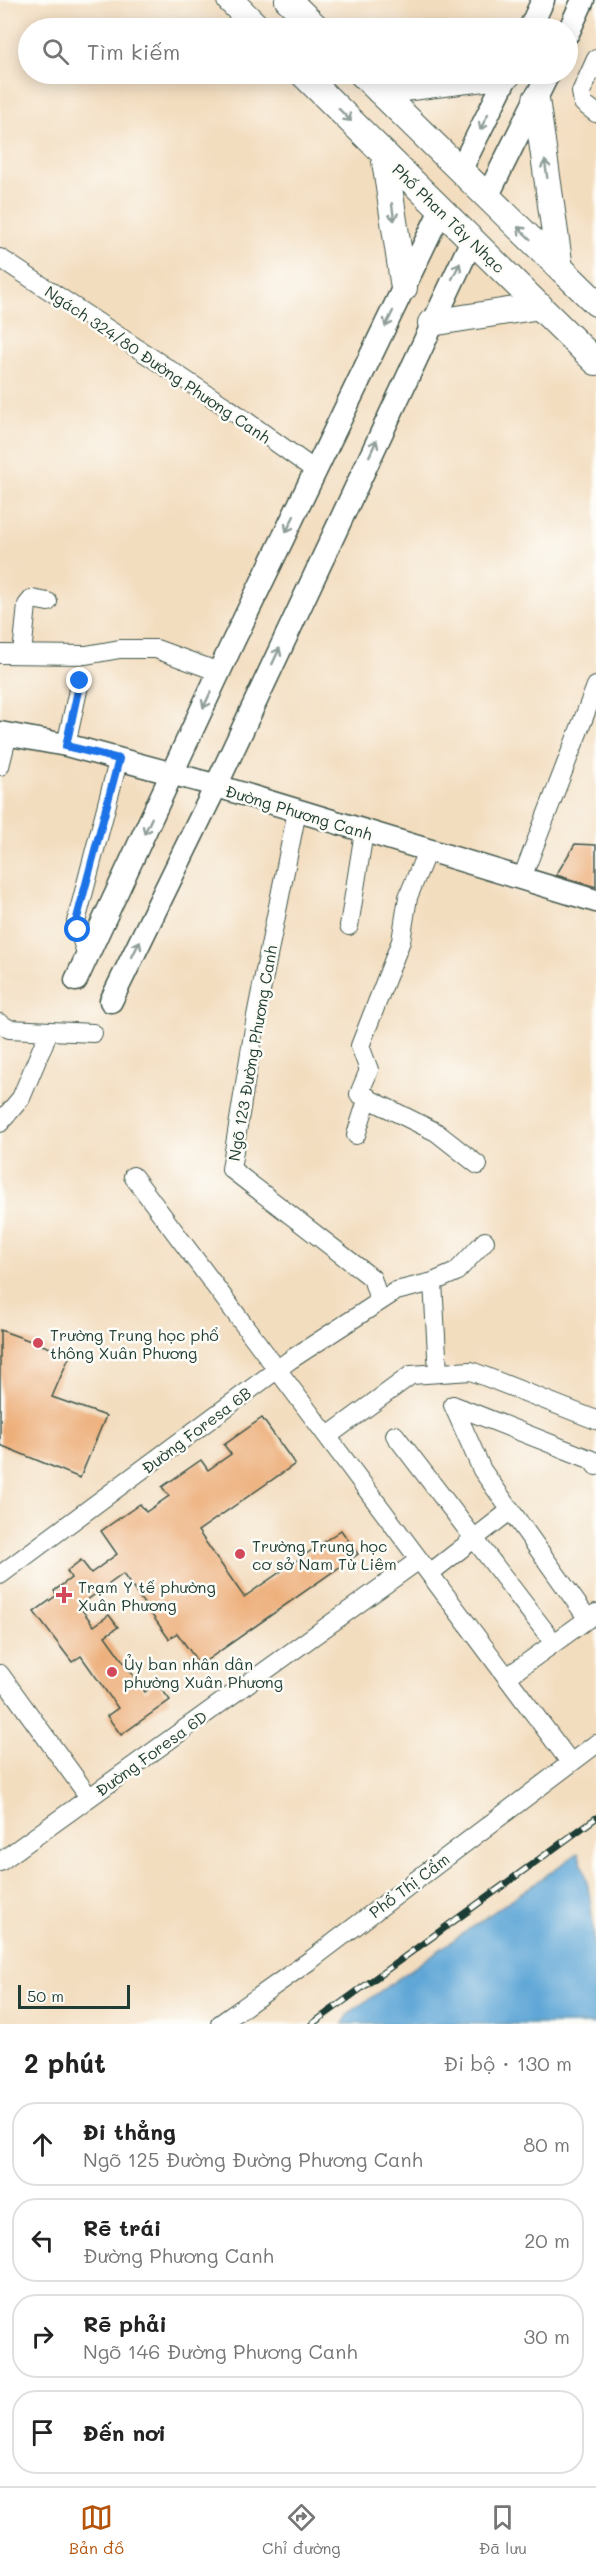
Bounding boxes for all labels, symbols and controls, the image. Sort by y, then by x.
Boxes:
search box [18,18,578,84]
icon: search [39,35,72,68]
text: Tìm kiếm [87,37,180,66]
one-way arrow [337,107,352,122]
one-way arrow [478,113,489,131]
street label: Phố Phan Tây Nhạc [388,159,510,277]
one-way arrow [540,159,551,179]
one-way arrow [387,202,398,222]
one-way arrow [516,225,531,240]
one-way arrow [451,263,463,281]
street label: Ngách 324/80 Đường Phương Canh [41,280,275,448]
one-way arrow [382,310,394,328]
one-way arrow [368,439,380,457]
one-way arrow [284,514,296,532]
one-way arrow [270,648,282,666]
route end [66,667,92,693]
one-way arrow [200,690,212,708]
street label: Đường Phương Canh [223,780,375,844]
one-way arrow [142,817,153,835]
route start [64,916,90,942]
one-way arrow [131,940,143,958]
street label: Ngõ 123 Đường Phương Canh [223,943,281,1163]
place label: Trường Trung học phổ thông Xuân Phương [50,1324,219,1363]
marker: Trường Trung học phổ thông Xuân Phương [31,1336,45,1350]
street label: Đường Foresa 6B [137,1382,255,1478]
place label: Trường Trung học cơ sở Nam Từ Liêm [252,1535,397,1574]
marker: Trường Trung học cơ sở Nam Từ Liêm [233,1547,247,1561]
place label: Trạm Y tế phường Xuân Phương [78,1576,216,1615]
marker: Trạm Y tế phường Xuân Phương [55,1586,73,1604]
place label: Ủy ban nhân dân phường Xuân Phương [124,1653,283,1692]
marker: Ủy ban nhân dân phường Xuân Phương [105,1665,119,1679]
street label: Đường Foresa 6D [91,1705,211,1801]
street label: Phố Thị Cẩm [365,1848,453,1922]
scale bar [18,1982,130,2010]
text: 50 m [27,1985,64,2006]
text: 2 phút [24,2046,106,2080]
text: Đi bộ · 130 m [444,2050,572,2076]
text: Đi thẳng [83,2117,176,2146]
icon: ahead [26,2128,59,2161]
text: 80 m [523,2131,570,2157]
text: Ngõ 125 Đường Đường Phương Canh [83,2146,423,2172]
text: Rẽ trái [83,2213,161,2242]
icon: left [26,2224,59,2257]
text: 20 m [524,2227,570,2253]
text: Đường Phương Canh [83,2242,274,2268]
text: Rẽ phải [83,2309,167,2338]
icon: right [26,2320,59,2353]
text: 30 m [524,2323,570,2349]
text: Ngõ 146 Đường Phương Canh [83,2338,358,2364]
icon: arrive [26,2416,59,2449]
text: Đến nơi [83,2418,166,2447]
tab: Bản đồ [69,2501,124,2558]
tab: Chỉ đường [262,2501,341,2558]
tab: Đã lưu [479,2501,527,2558]

